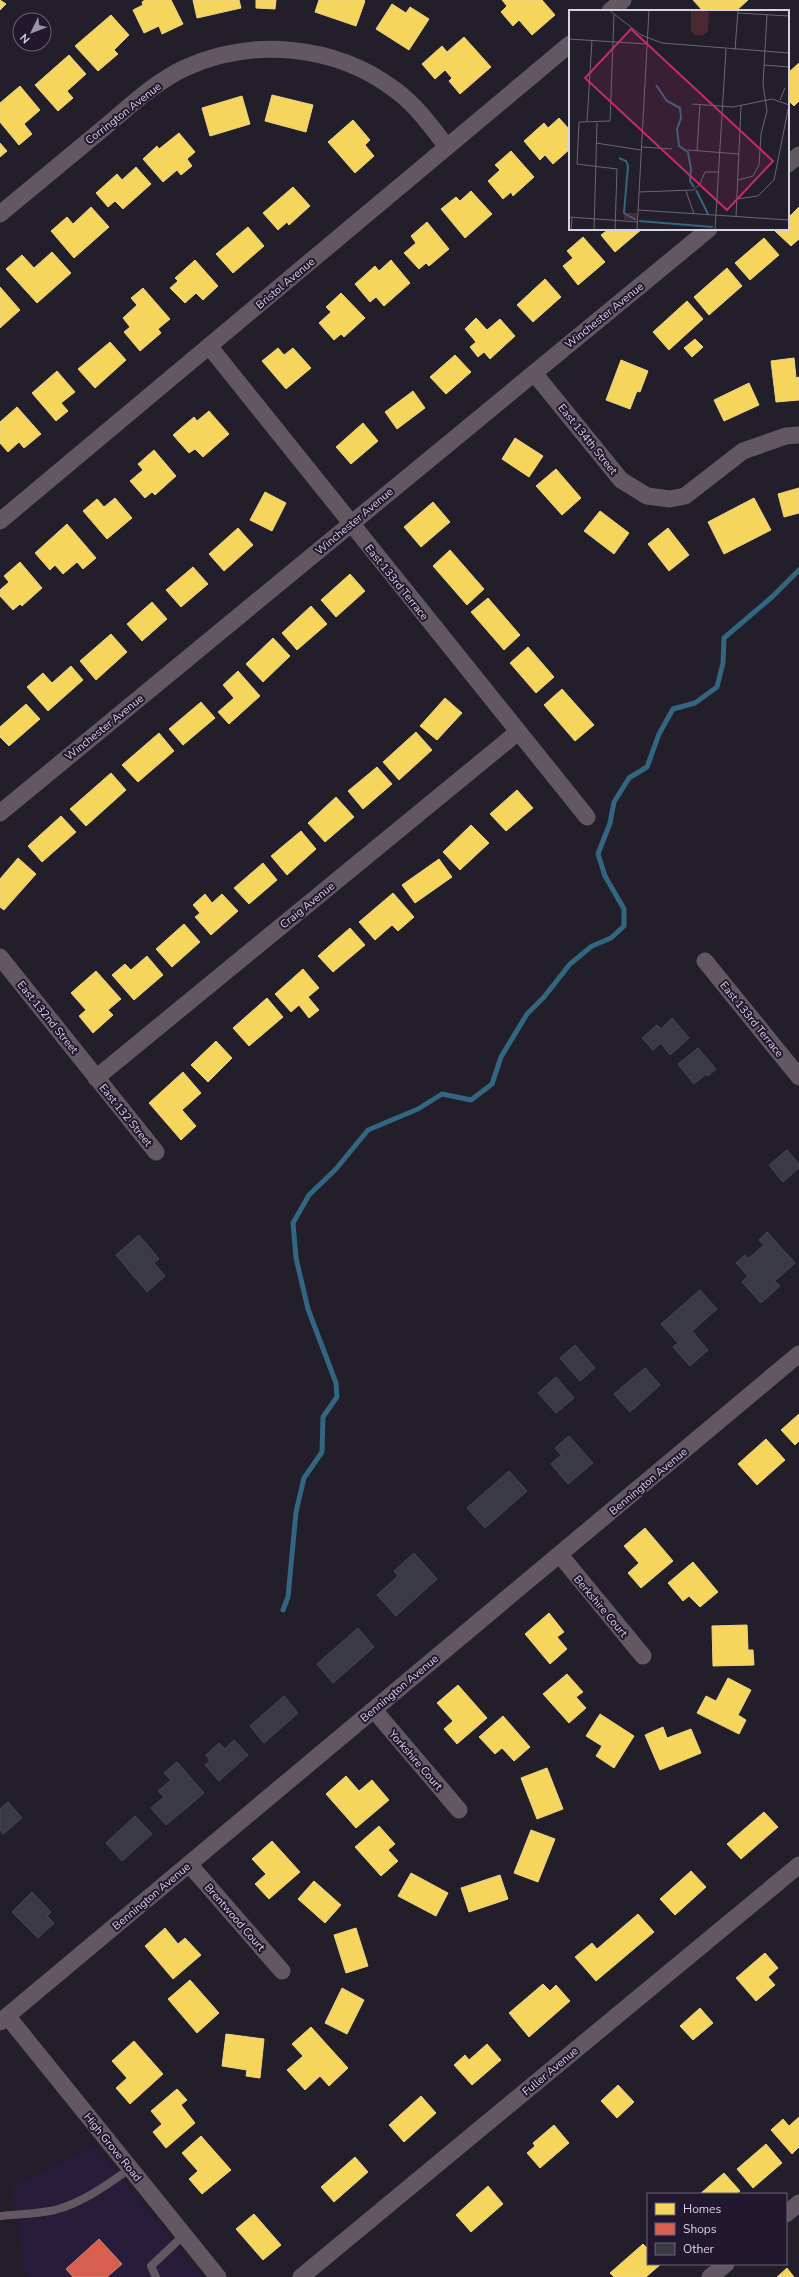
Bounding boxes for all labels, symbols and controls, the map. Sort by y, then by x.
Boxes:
inset map [569,10,789,230]
north arrow [12,12,52,52]
text: N [17,30,33,47]
street label: Corrington Avenue [82,79,165,148]
street label: Bristol Avenue [253,254,318,312]
street label: Winchester Avenue [562,279,647,352]
street label: East 134th Street [554,401,621,478]
street label: Winchester Avenue [312,484,396,558]
street label: East 133rd Terrace [361,541,432,623]
street label: Winchester Avenue [62,691,147,764]
street label: Craig Avenue [277,879,338,932]
street label: East 132nd Street [14,978,82,1057]
street label: East 133rd Terrace [716,978,787,1060]
street label: East 132 Street [96,1081,156,1150]
street label: Bennington Avenue [606,1444,691,1518]
street label: Berkshire Court [570,1572,631,1641]
street label: Bennington Avenue [357,1651,442,1725]
street label: Yorkshire Court [385,1726,446,1794]
street label: Bennington Avenue [109,1859,194,1933]
street label: Brentwood Court [201,1880,268,1955]
street label: Fuller Avenue [519,2044,582,2099]
street label: High Grove Road [80,2110,145,2185]
legend [647,2193,787,2265]
text: Homes [683,2201,721,2217]
text: Shops [683,2221,717,2237]
text: Other [683,2241,715,2257]

